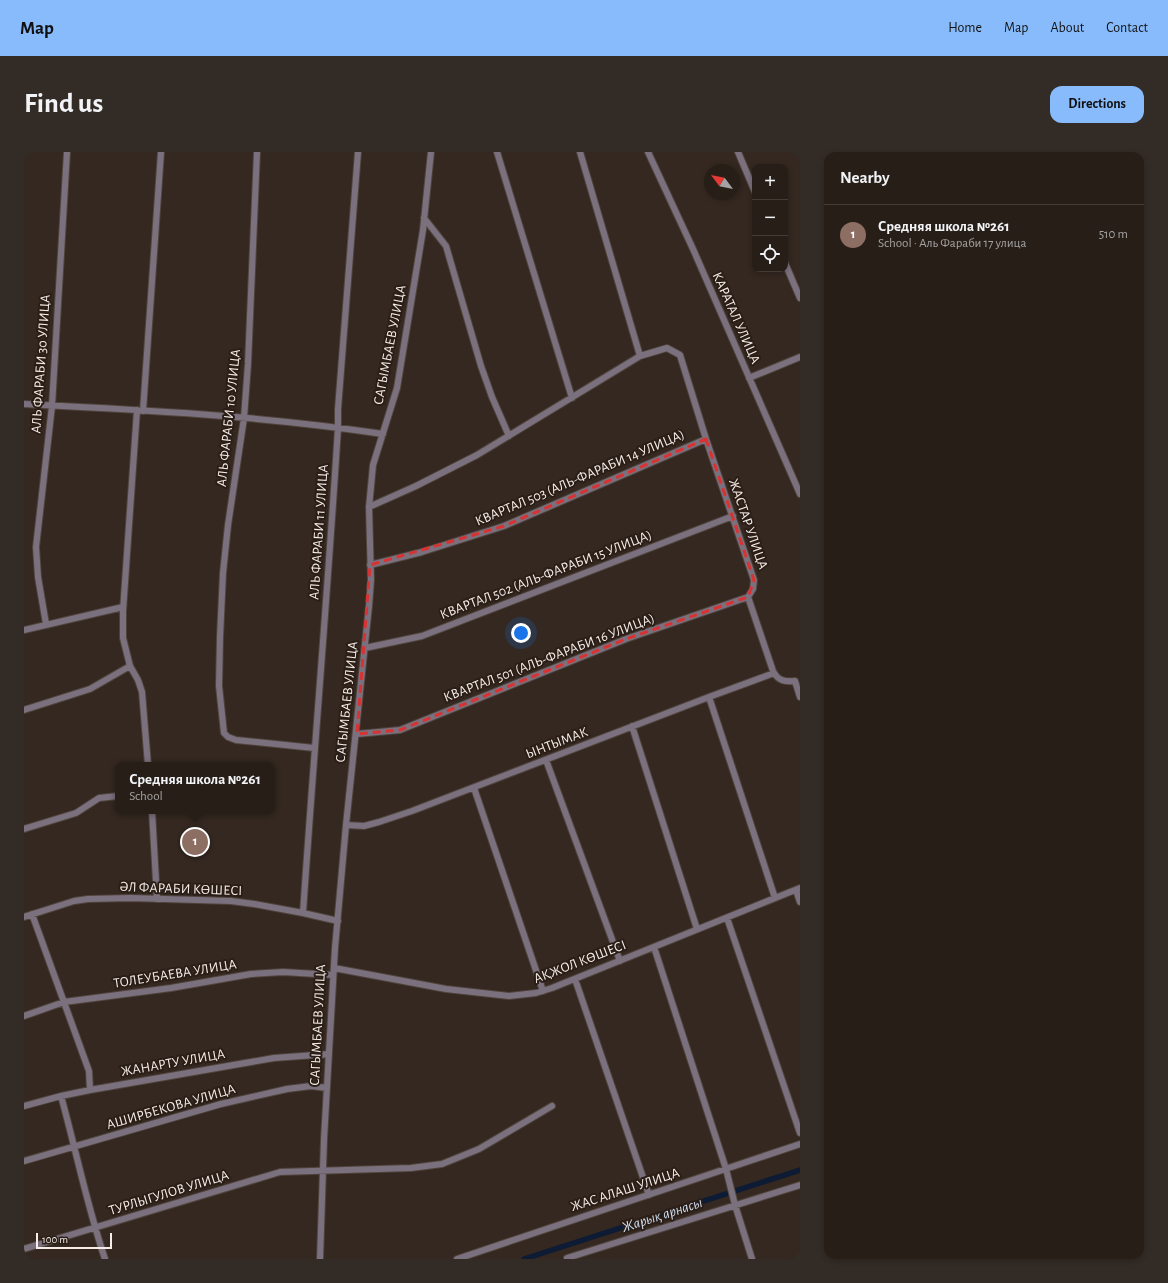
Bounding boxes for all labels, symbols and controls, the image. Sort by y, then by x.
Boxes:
text: Map [20,19,54,38]
text: Home [948,21,982,35]
text: Map [1004,21,1028,35]
text: About [1050,21,1084,35]
text: Contact [1106,21,1148,35]
button: Directions [1050,86,1144,123]
text: Find us [24,90,103,118]
north arrow [704,164,740,200]
map controls [752,164,788,272]
button: + [752,164,788,200]
text: Nearby [840,169,890,186]
button: − [752,200,788,236]
text: Средняя школа №261 [878,219,1010,234]
text: 1 [851,228,855,241]
text: 510 m [1099,228,1128,241]
button: locate [752,236,788,272]
text: School · Аль Фараби 17 улица [878,237,1027,250]
street label: КАРАТАЛ УЛИЦА [709,270,763,366]
street label: САГЫМБАЕВ УЛИЦА [372,284,408,406]
street label: АЛЬ ФАРАБИ 30 УЛИЦА [29,294,53,434]
street label: АЛЬ ФАРАБИ 10 УЛИЦА [215,348,243,488]
street label: КВАРТАЛ 503 (АЛЬ-ФАРАБИ 14 УЛИЦА) [473,427,687,529]
street label: АЛЬ ФАРАБИ 11 УЛИЦА [307,464,331,600]
street label: ЖАСТАР УЛИЦА [726,477,770,571]
street label: КВАРТАЛ 502 (АЛЬ-ФАРАБИ 15 УЛИЦА) [438,528,654,622]
street label: КВАРТАЛ 501 (АЛЬ-ФАРАБИ 16 УЛИЦА) [442,611,656,705]
your location [511,623,531,643]
street label: САГЫМБАЕВ УЛИЦА [334,641,360,763]
street label: ЫНТЫМАК [524,725,590,761]
popup [115,762,275,814]
text: Средняя школа №261 [129,772,261,787]
text: School [129,790,163,803]
pin: 1 [182,827,208,857]
street label: ӘЛ ФАРАБИ КӨШЕСІ [119,880,243,898]
street label: АҚЖОЛ КӨШЕСІ [532,938,628,986]
street label: ТОЛЕУБАЕВА УЛИЦА [112,957,238,991]
street label: САГЫМБАЕВ УЛИЦА [308,964,328,1086]
street label: ЖАНАРТУ УЛИЦА [120,1047,226,1079]
street label: АШИРБЕКОВА УЛИЦА [105,1082,237,1132]
street label: ЖАС АЛАШ УЛИЦА [569,1166,681,1214]
street label: ТУРЛЫГУЛОВ УЛИЦА [107,1168,231,1218]
water label: Жарық арнасы [620,1195,704,1235]
scale bar [36,1231,112,1250]
text: 100 m [42,1234,68,1245]

